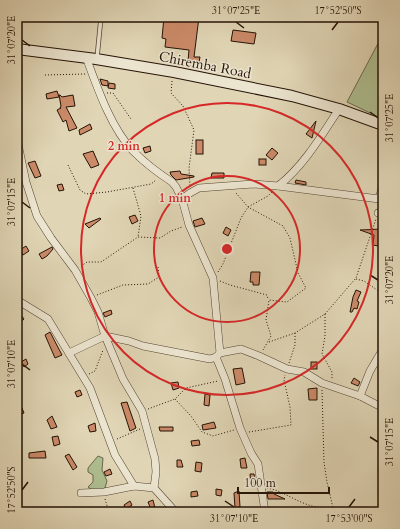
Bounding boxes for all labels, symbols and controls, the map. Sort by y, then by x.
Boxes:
text: 31°07'25"E [212,4,260,18]
text: 17°52'50"S [314,4,362,18]
text: 31°07'20"E [5,16,19,64]
street label: Chiremba Road [157,47,253,83]
text: 31°07'25"E [383,94,397,142]
text: 2 min [108,138,140,154]
text: 31°07'15"E [5,178,19,226]
text: 1 min [159,190,191,206]
centre of rings [220,242,234,256]
text: 31°07'20"E [383,256,397,304]
text: 31°07'10"E [5,340,19,388]
text: 31°07'15"E [383,418,397,466]
text: 17°52'50"S [5,466,19,514]
scale bar [238,469,329,495]
text: 100 m [244,475,277,491]
text: 31°07'10"E [210,512,258,526]
text: 17°53'00"S [325,512,373,526]

